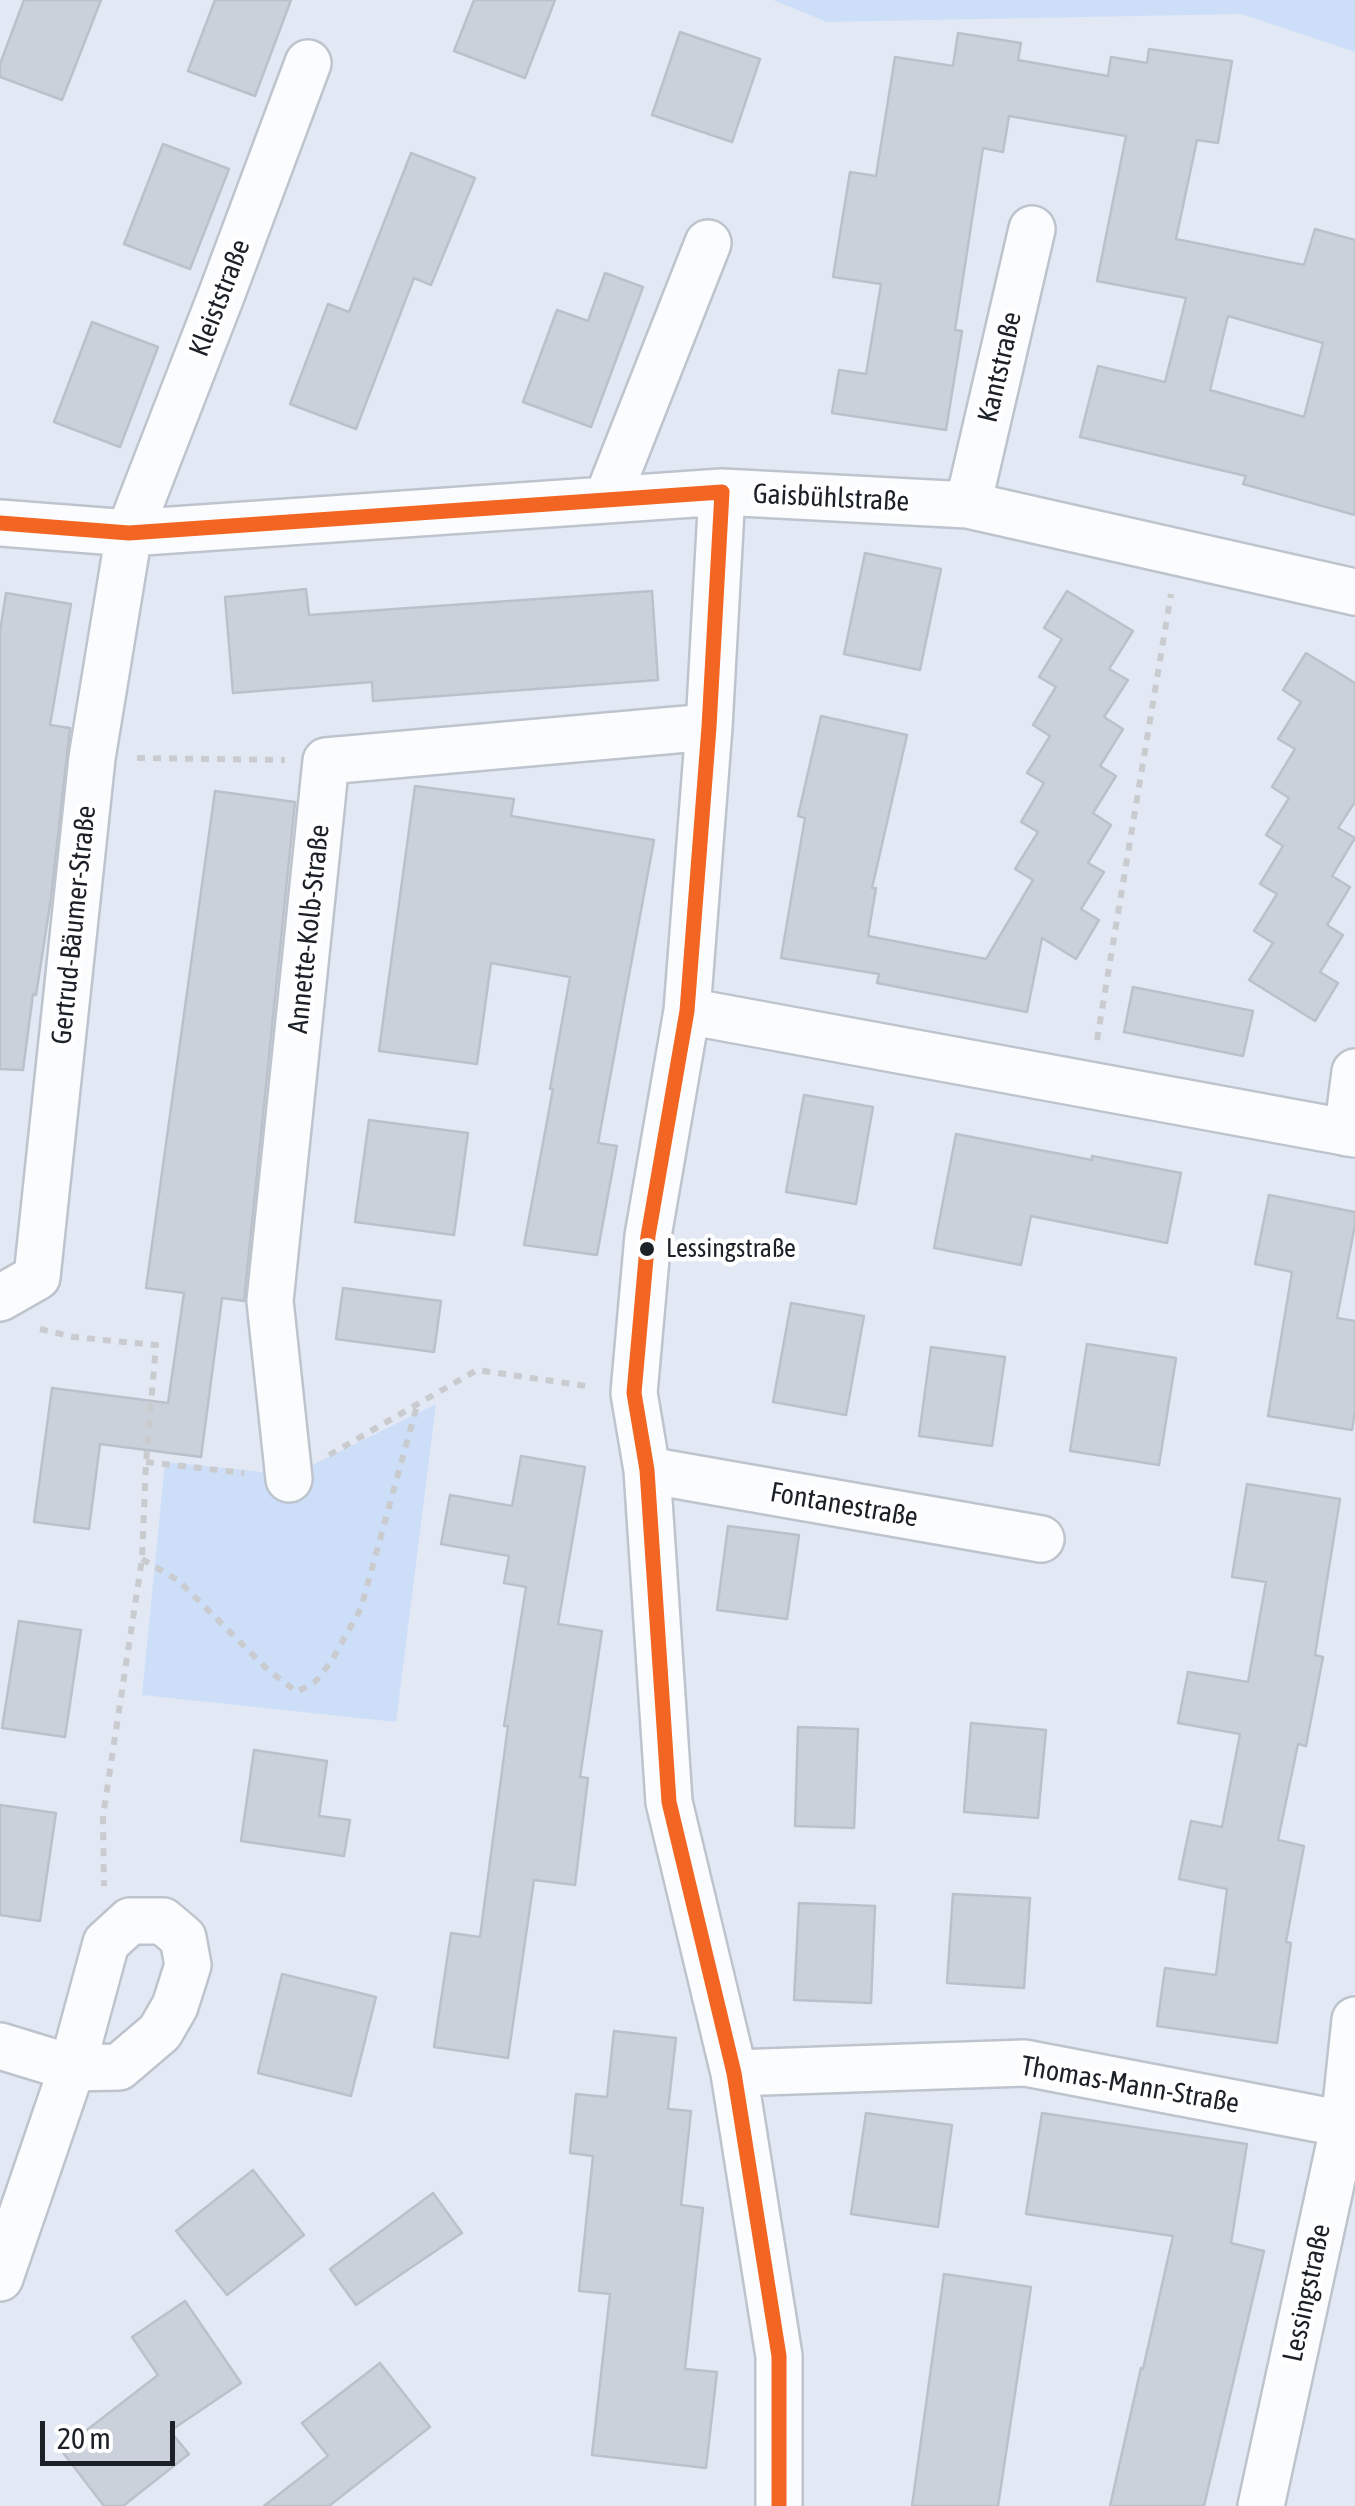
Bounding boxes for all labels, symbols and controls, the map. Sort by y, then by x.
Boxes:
street label: Kleiststraße [182,235,258,361]
street label: Kantstraße [971,308,1029,426]
street label: Gaisbühlstraße [752,477,910,519]
street label: Gertrud-Bäumer-Straße [45,804,103,1046]
street label: Annette-Kolb-Straße [281,823,337,1035]
place label: Lessingstraße [666,1233,796,1265]
marker: Lessingstraße [637,1239,657,1259]
street label: Fontanestraße [768,1475,920,1535]
street label: Thomas-Mann-Straße [1018,2049,1242,2121]
street label: Lessingstraße [1276,2221,1338,2365]
scale bar [45,2401,180,2463]
text: 20 m [57,2421,111,2455]

